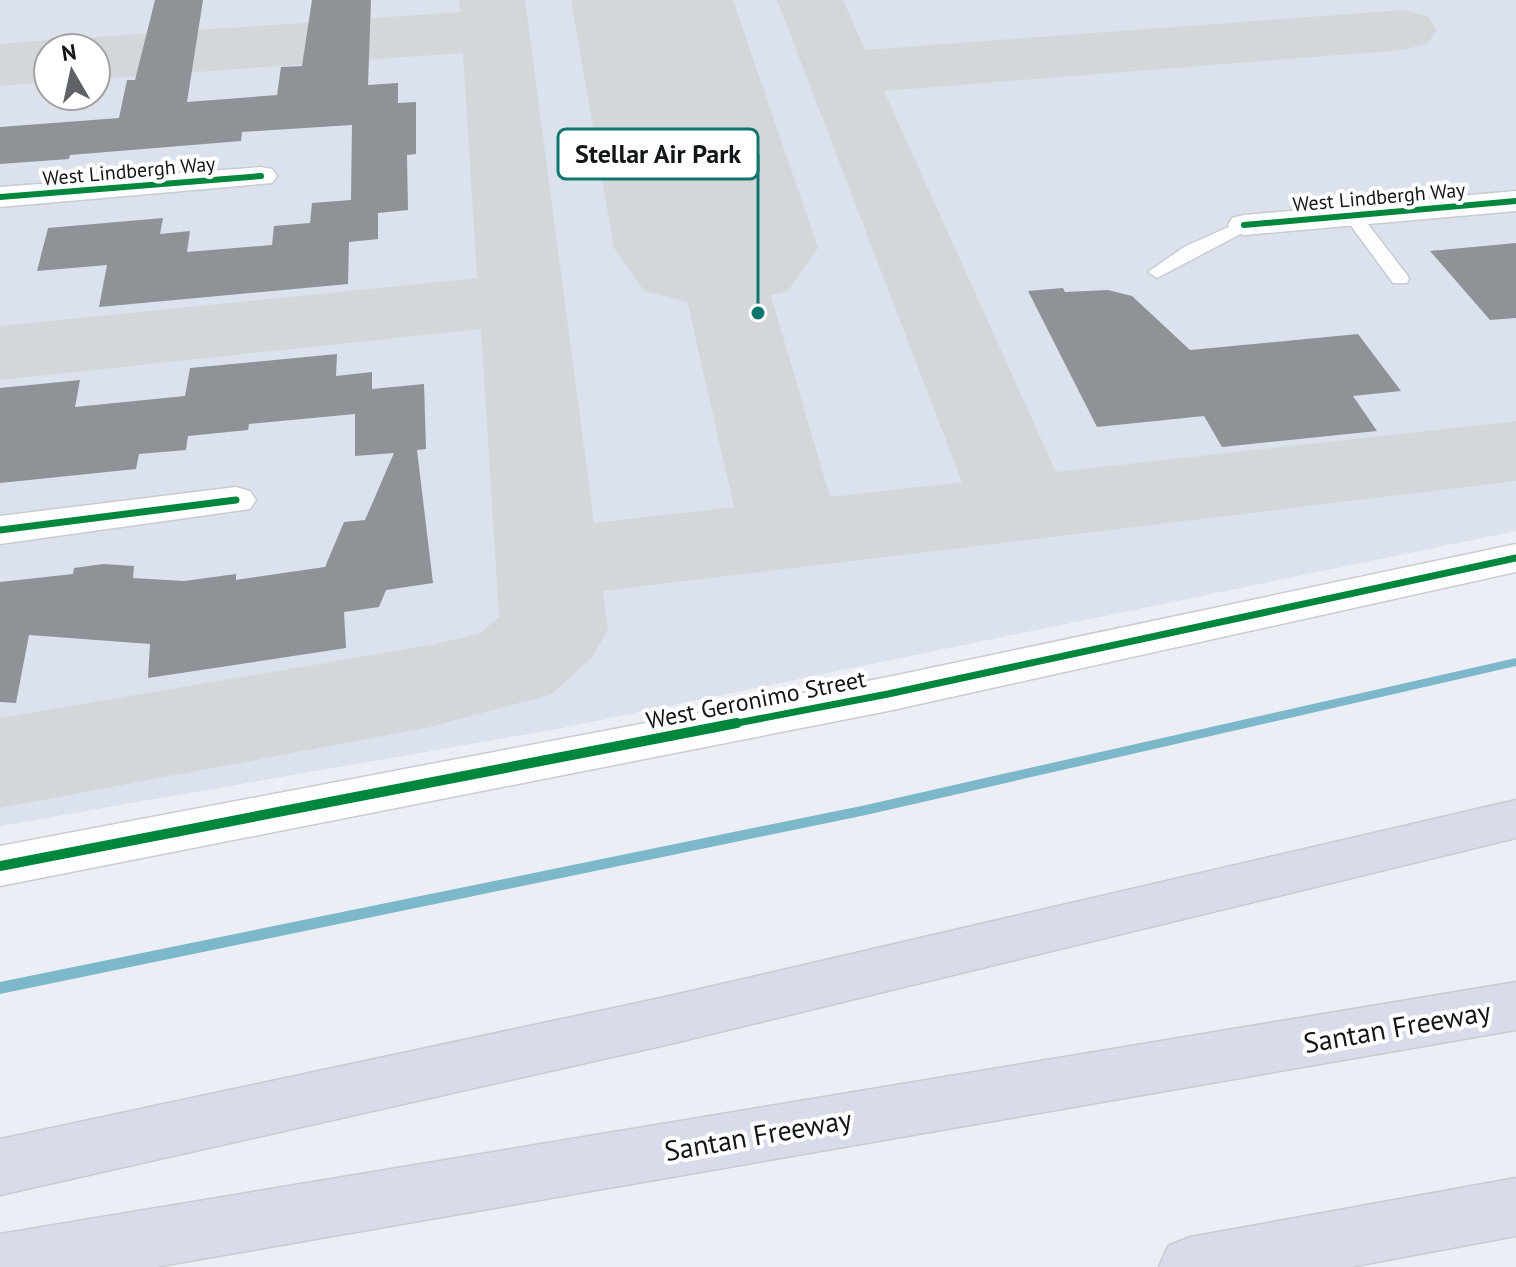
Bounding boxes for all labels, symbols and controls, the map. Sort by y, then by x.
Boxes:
north arrow [32,32,112,112]
text: N [60,37,78,67]
callout: Stellar Air Park [558,129,758,179]
text: Stellar Air Park [575,137,741,170]
street label: West Lindbergh Way [42,150,217,191]
street label: West Lindbergh Way [1292,176,1467,217]
street label: West Geronimo Street [643,663,868,736]
street label: Santan Freeway [1300,992,1493,1061]
street label: Santan Freeway [661,1100,854,1169]

